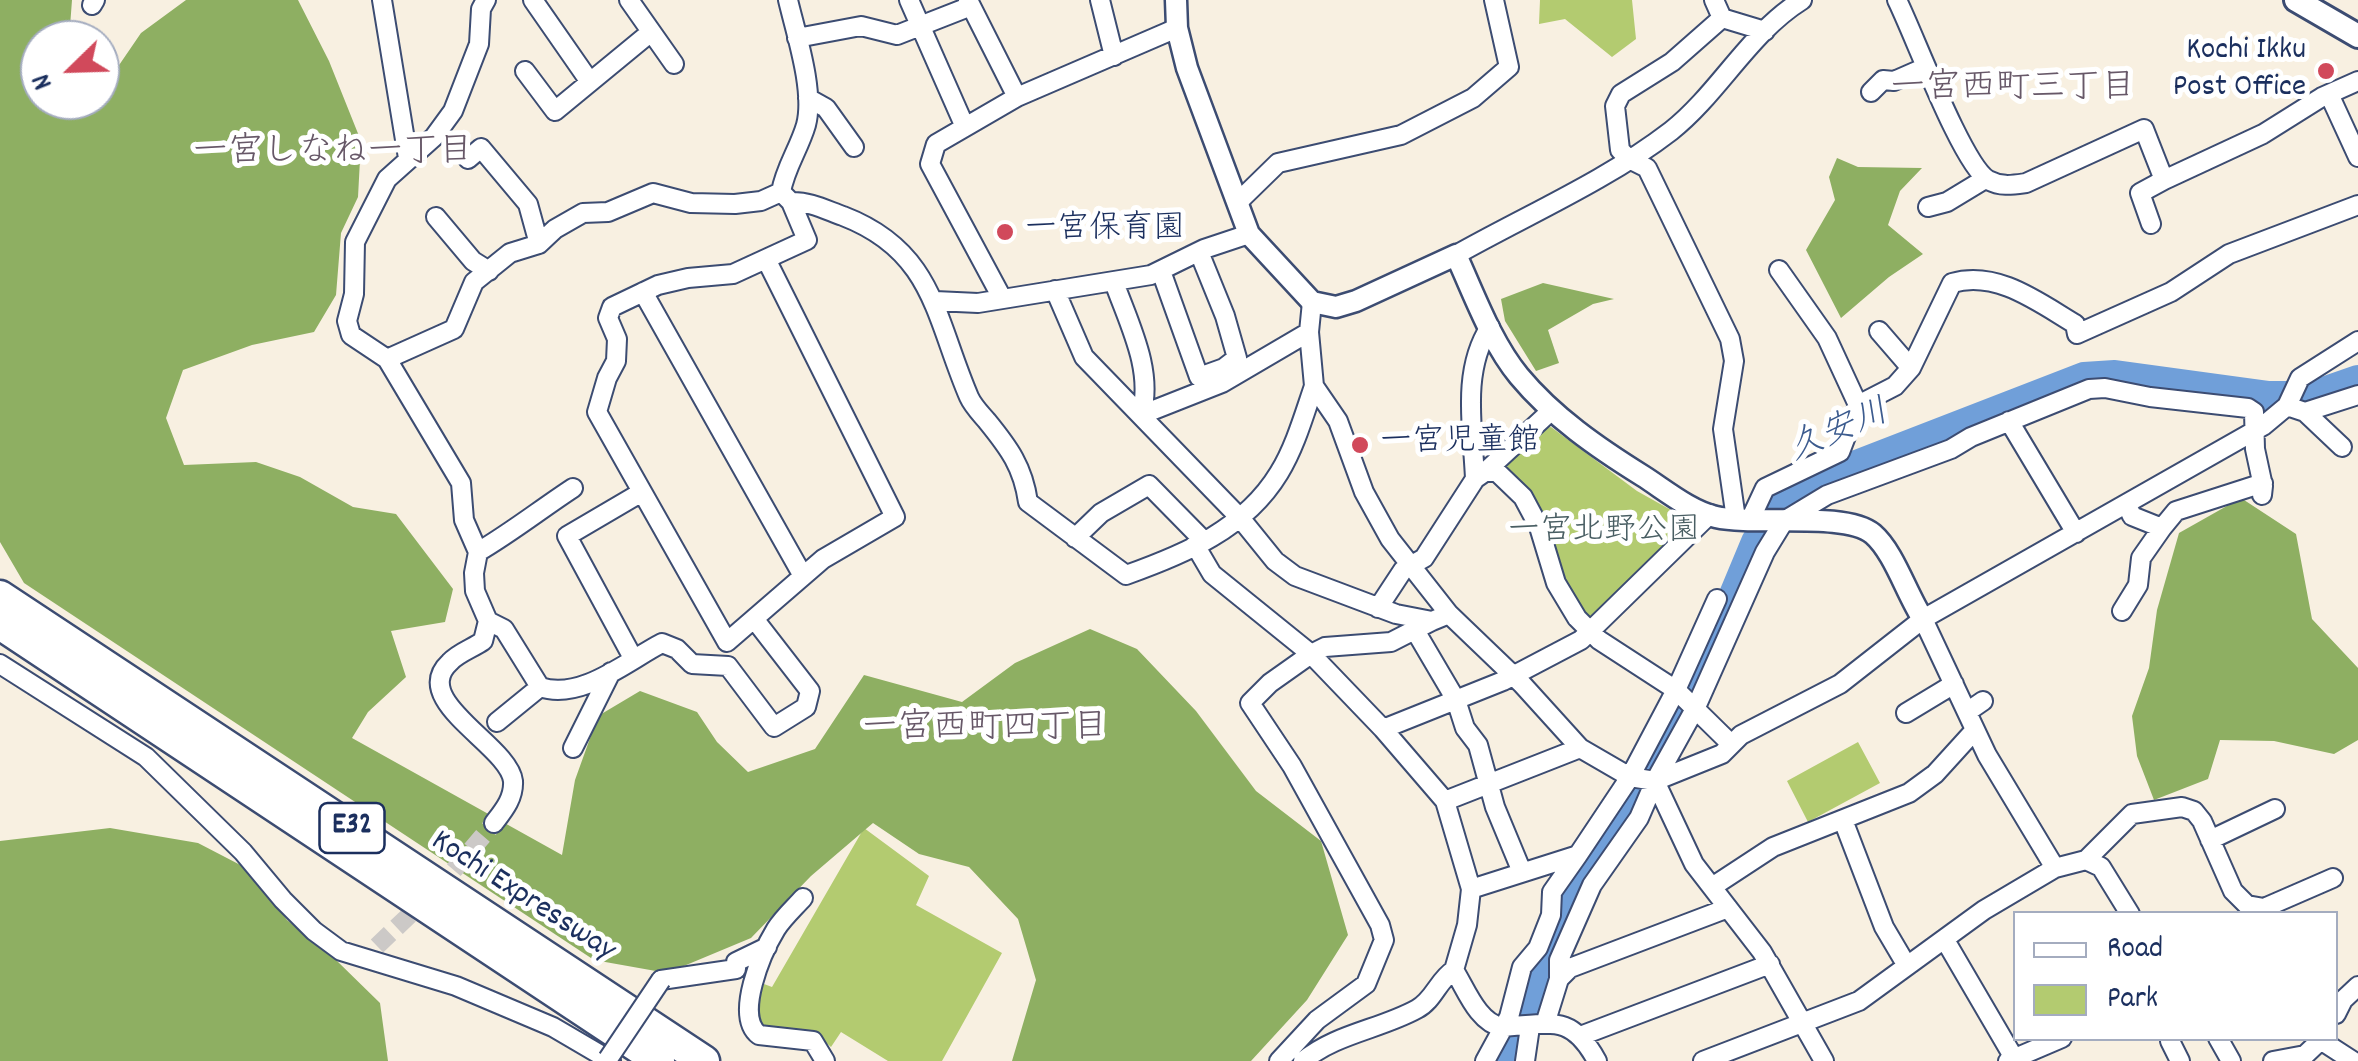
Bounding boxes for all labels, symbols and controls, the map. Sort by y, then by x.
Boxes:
north arrow [20,20,120,120]
place label: Kochi Ikku Post Office [2173,34,2306,109]
marker: Kochi Ikku Post Office [2315,60,2337,82]
text: N [23,67,65,95]
district label: 一宮西町三丁目 [1891,70,2135,112]
district label: 一宮しなね一丁目 [193,134,473,176]
place label: 一宮保育園 [1025,213,1185,251]
marker: 一宮保育園 [994,221,1016,243]
water label: 久安川 [1783,394,1897,474]
place label: 一宮児童館 [1380,426,1540,464]
marker: 一宮児童館 [1349,434,1371,456]
park label: 一宮北野公園 [1508,515,1700,553]
district label: 一宮西町四丁目 [863,710,1107,752]
road number: E32 [320,803,384,853]
street label: Kochi Expressway [422,824,622,972]
legend [2013,911,2338,1041]
text: Road [2107,929,2163,972]
text: Park [2107,979,2158,1022]

